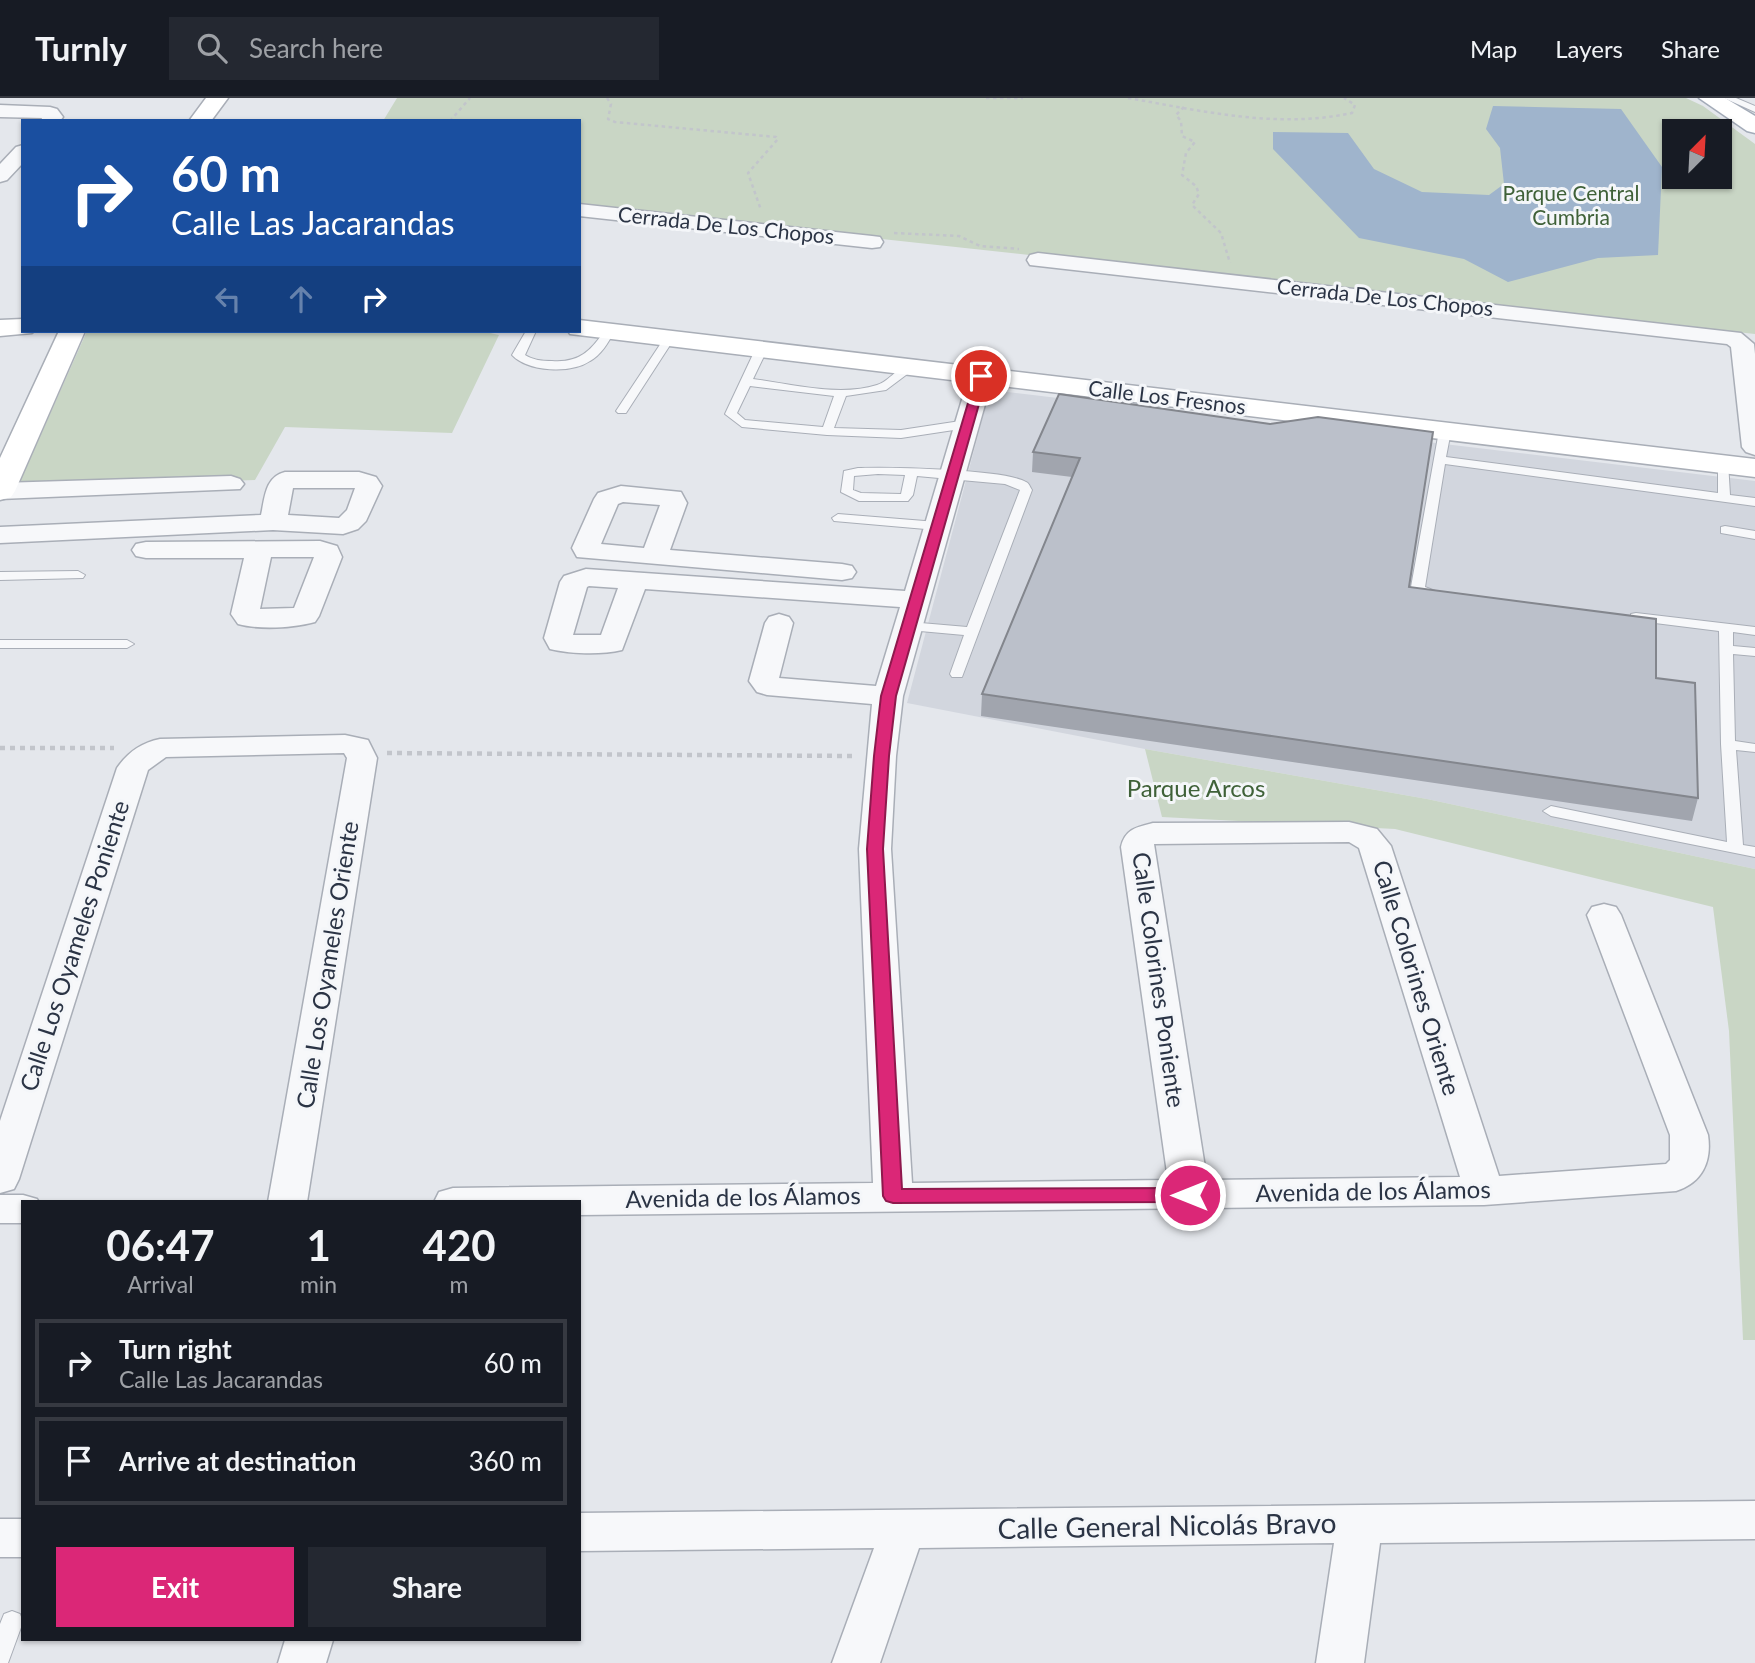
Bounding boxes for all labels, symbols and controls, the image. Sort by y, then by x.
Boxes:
search box [169,17,659,80]
text: Turnly [35,28,127,68]
icon: search [193,29,231,67]
text: Search here [249,32,383,64]
text: Map [1470,34,1517,63]
text: Layers [1555,34,1623,63]
text: Share [1661,34,1720,63]
north arrow [1662,119,1732,189]
map controls [1662,119,1732,189]
text: 60 m [171,144,281,202]
icon: right [56,147,147,238]
park label: Parque Central Cumbria [1503,180,1639,229]
street label: Cerrada De Los Chopos [617,201,835,248]
text: Calle Las Jacarandas [171,203,455,242]
street label: Cerrada De Los Chopos [1276,273,1494,320]
icon: left [209,280,247,318]
icon: ahead [282,280,320,318]
icon: right [355,280,393,318]
pin [951,346,1011,406]
icon: arrive [962,357,1000,395]
street label: Calle Los Fresnos [1087,374,1247,419]
park label: Parque Arcos [1127,773,1265,802]
street label: Calle Los Oyameles Poniente [13,797,134,1095]
street label: Calle Los Oyameles Oriente [289,819,364,1111]
street label: Calle Colorines Poniente [1127,850,1192,1109]
street label: Calle Colorines Oriente [1368,856,1467,1099]
position arrow [1153,1158,1227,1232]
street label: Avenida de los Álamos [1255,1174,1491,1207]
street label: Avenida de los Álamos [625,1180,861,1213]
text: 06:47 [106,1220,215,1270]
text: 1 [306,1220,331,1270]
text: 420 [423,1220,496,1270]
text: Arrival [127,1270,194,1298]
text: min [300,1270,337,1298]
text: m [450,1270,469,1298]
text: Turn right [119,1333,232,1365]
icon: right [60,1344,98,1382]
text: 60 m [484,1347,542,1379]
text: Calle Las Jacarandas [119,1365,323,1393]
icon: arrive [60,1442,98,1480]
text: Arrive at destination [119,1445,356,1477]
text: 360 m [469,1445,542,1477]
street label: Calle General Nicolás Bravo [997,1505,1337,1545]
button: Exit [56,1547,294,1627]
button: Share [308,1547,546,1627]

